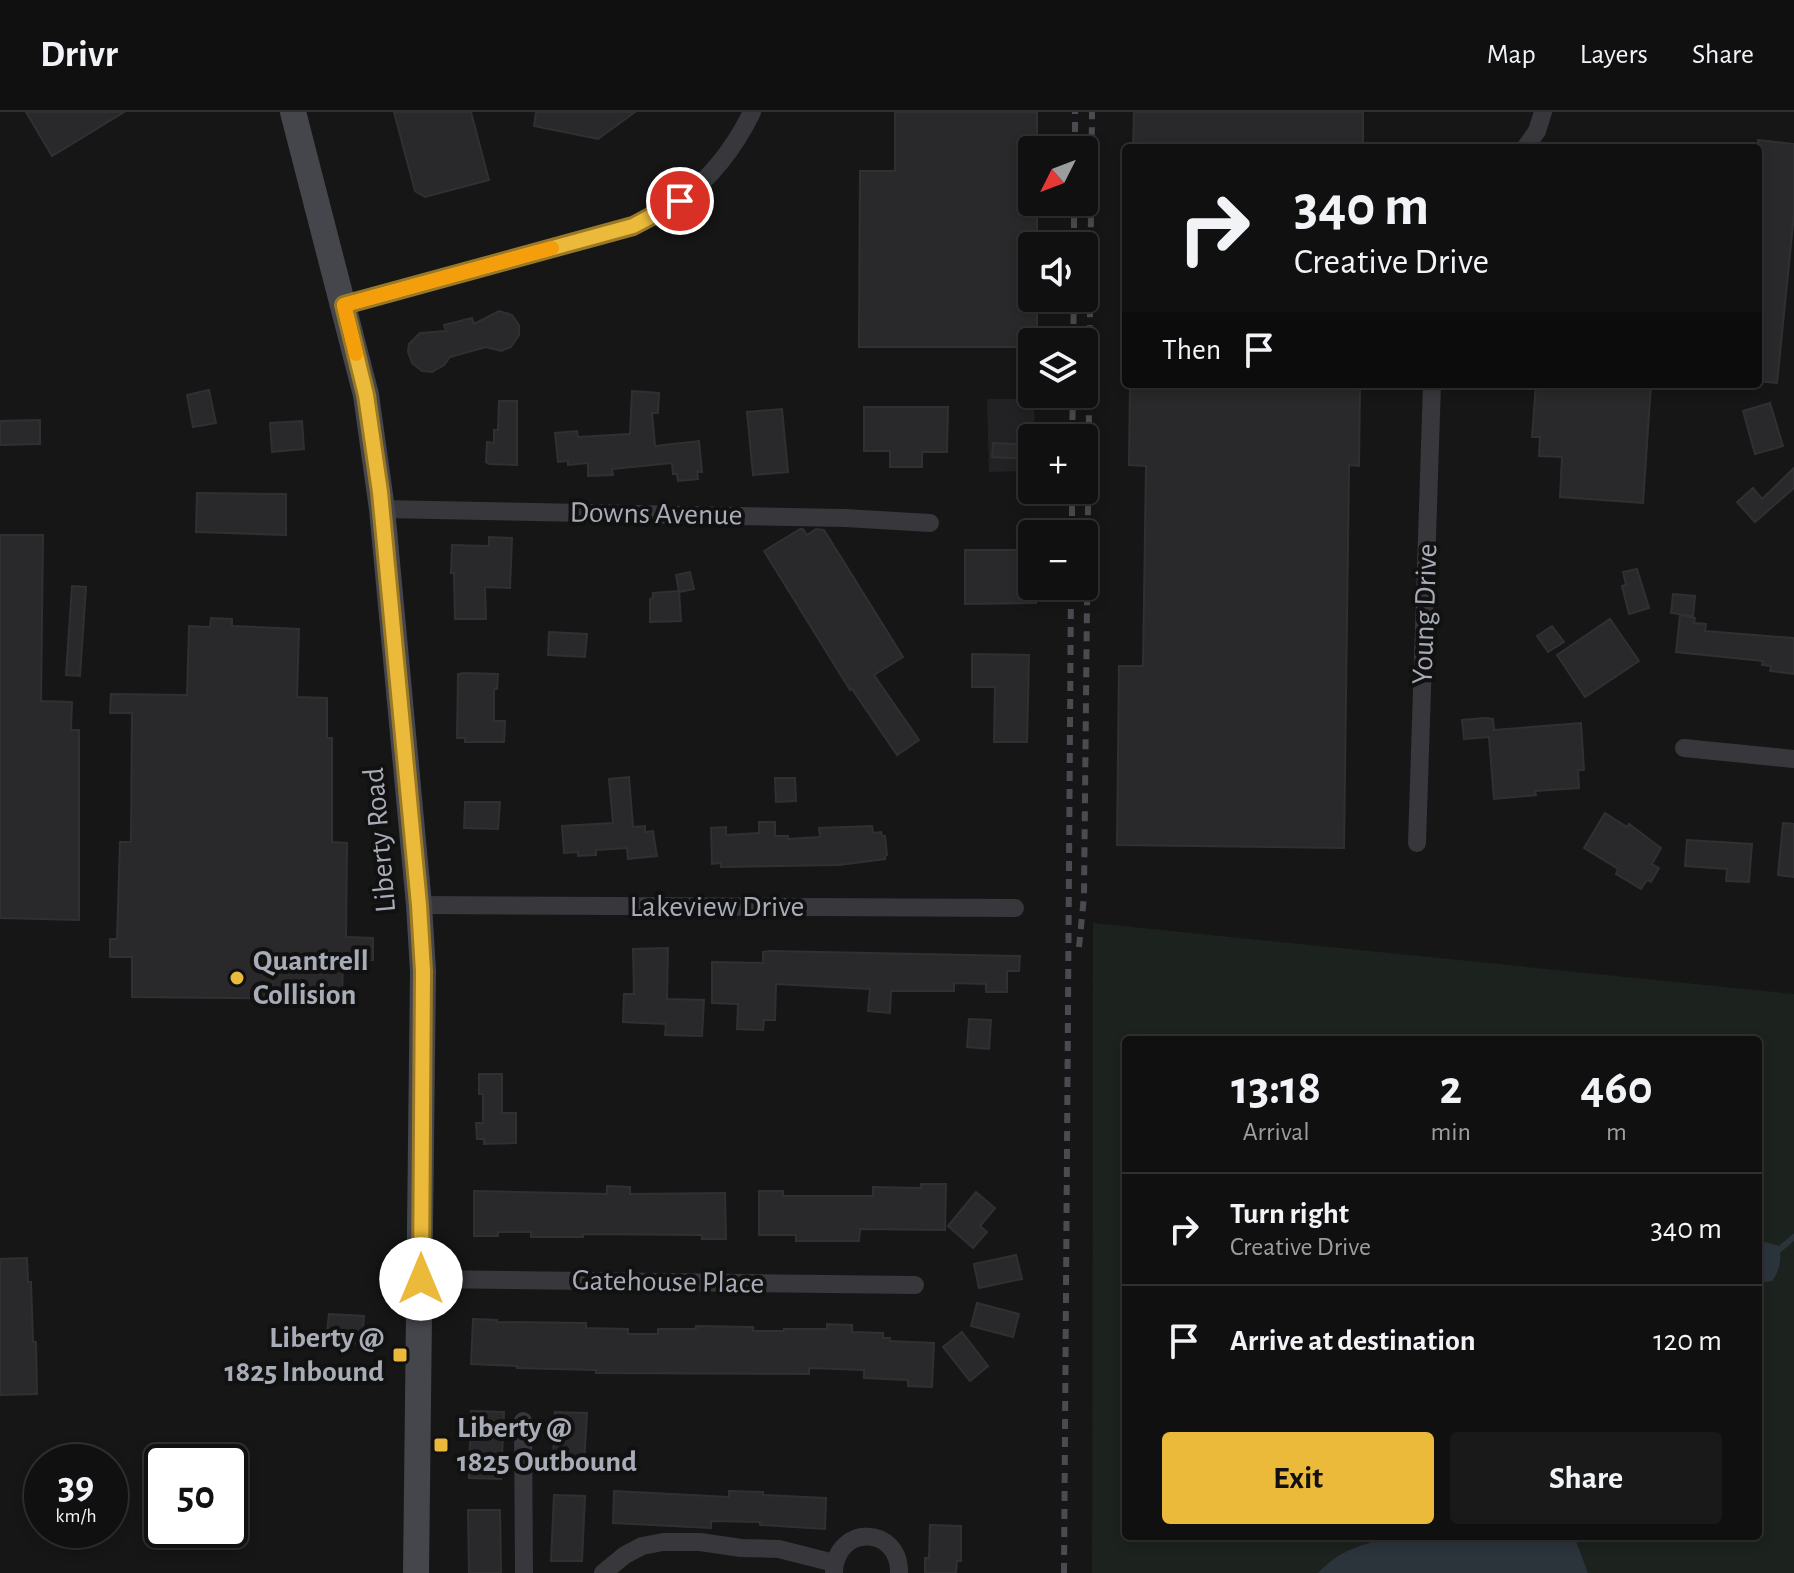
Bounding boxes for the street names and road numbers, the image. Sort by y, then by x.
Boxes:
street label: Downs Avenue [569,497,743,531]
street label: Young Drive [1408,543,1442,685]
street label: Liberty Road [359,766,401,914]
street label: Lakeview Drive [630,892,804,922]
street label: Gatehouse Place [572,1265,764,1299]

